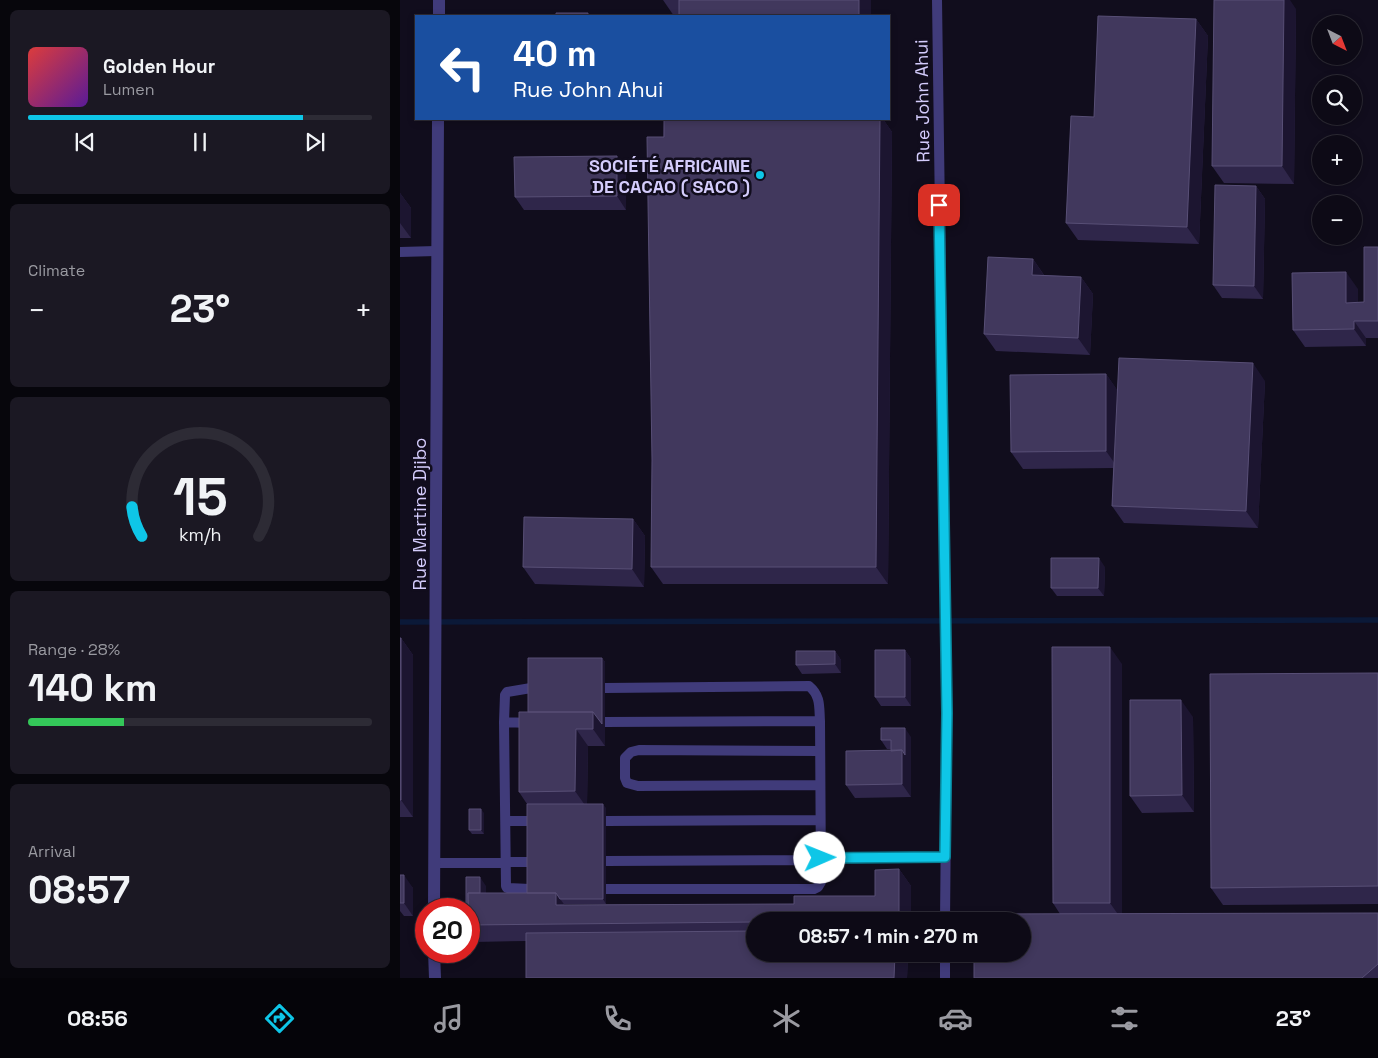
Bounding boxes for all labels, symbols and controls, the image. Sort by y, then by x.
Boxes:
north arrow [1312,15,1362,65]
map controls [1312,15,1362,245]
text: 40 m [513,32,597,76]
icon: left [430,35,495,100]
street label: Rue John Ahui [909,39,935,163]
text: Golden Hour [103,54,215,79]
text: Rue John Ahui [513,75,663,103]
button: search [1312,75,1362,125]
text: Lumen [103,79,155,100]
icon: previous [71,128,99,156]
icon: pause [186,128,214,156]
icon: next [301,128,329,156]
button: + [1312,135,1362,185]
place label: SOCIÉTÉ AFRICAINE DE CACAO ( SACO ) [589,154,750,198]
marker: SOCIÉTÉ AFRICAINE DE CACAO ( SACO ) [754,169,766,181]
pin [918,184,960,226]
icon: arrive [925,191,953,219]
button: − [1312,195,1362,245]
text: Climate [28,260,85,281]
text: 23° [170,285,230,333]
text: − [28,292,45,328]
text: + [355,292,372,328]
street label: Rue Martine Djibo [408,438,431,590]
text: 15 [173,464,227,530]
text: km/h [179,523,221,546]
text: Range · 28% [28,639,120,660]
text: 140 km [28,664,158,712]
position arrow [793,831,845,883]
text: Arrival [28,841,76,862]
text: 08:57 [28,866,130,914]
speed limit sign: 20 [415,898,480,963]
text: 08:57 · 1 min · 270 m [799,924,978,949]
icon: directions [262,1001,297,1036]
icon: music [431,1001,466,1036]
icon: phone [600,1001,635,1036]
icon: climate [769,1001,804,1036]
icon: car [938,1001,973,1036]
icon: filters [1107,1001,1142,1036]
text: 08:56 [67,1004,128,1032]
text: 23° [1276,1004,1311,1032]

